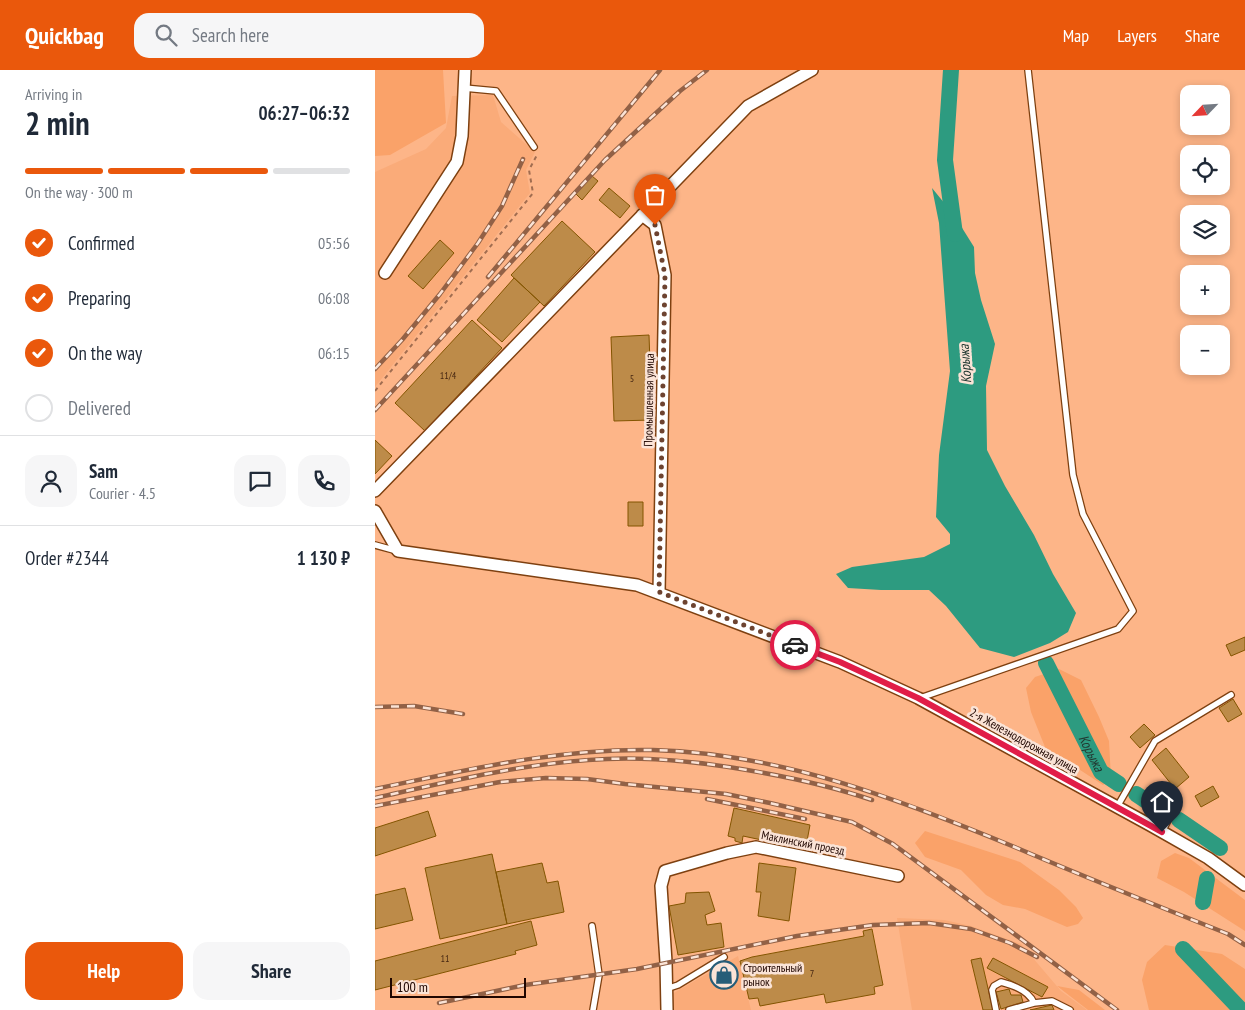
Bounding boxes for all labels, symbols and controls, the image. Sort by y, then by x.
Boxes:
search box [134,13,484,58]
text: Quickbag [25,20,104,51]
icon: search [152,21,180,49]
text: Search here [192,23,269,47]
text: Map [1063,24,1089,47]
text: Layers [1117,24,1157,47]
text: Share [1185,24,1220,47]
text: Arriving in [25,84,82,104]
north arrow [1180,85,1230,135]
map controls [1180,85,1230,375]
text: 06:27–06:32 [258,101,350,125]
text: 2 min [25,102,90,144]
button: locate [1180,145,1230,195]
pin [634,174,676,225]
icon: bag [641,181,669,209]
text: On the way · 300 m [25,182,133,202]
button: layers [1180,205,1230,255]
icon: check [25,229,53,257]
text: Confirmed [68,231,135,255]
text: 05:56 [318,233,350,253]
button: + [1180,265,1230,315]
icon: check [25,284,53,312]
text: Preparing [68,286,131,310]
text: 06:08 [318,288,350,308]
button: − [1180,325,1230,375]
icon: check [25,339,53,367]
text: On the way [68,341,142,365]
text: 06:15 [318,343,350,363]
water label: Корыжа [955,343,975,384]
street label: Промышленная улица [640,353,657,447]
house number: 11/4 [440,369,457,382]
house number: 5 [630,372,634,385]
text: Delivered [68,396,131,420]
button: person [25,455,77,507]
button: chat [234,455,286,507]
button: phone [298,455,350,507]
text: Sam [89,459,118,483]
text: Courier · 4.5 [89,483,156,503]
text: Order #2344 [25,546,109,570]
text: 1 130 ₽ [297,546,350,570]
courier [770,620,820,670]
icon: car [781,631,809,659]
street label: 2-я Железнодорожная улица [967,704,1081,777]
water label: Корыжа [1075,732,1109,776]
pin [1141,781,1183,832]
icon: home [1148,788,1176,816]
street label: Маклинский проезд [760,827,847,858]
button: Help [25,942,183,1000]
button: Share [193,942,350,1000]
house number: 11 [441,952,450,965]
shop icon: Строительный рынок [709,960,739,990]
place label: Строительный рынок [743,960,802,989]
house number: 7 [810,967,814,980]
scale bar [390,975,526,998]
text: 100 m [397,978,428,996]

